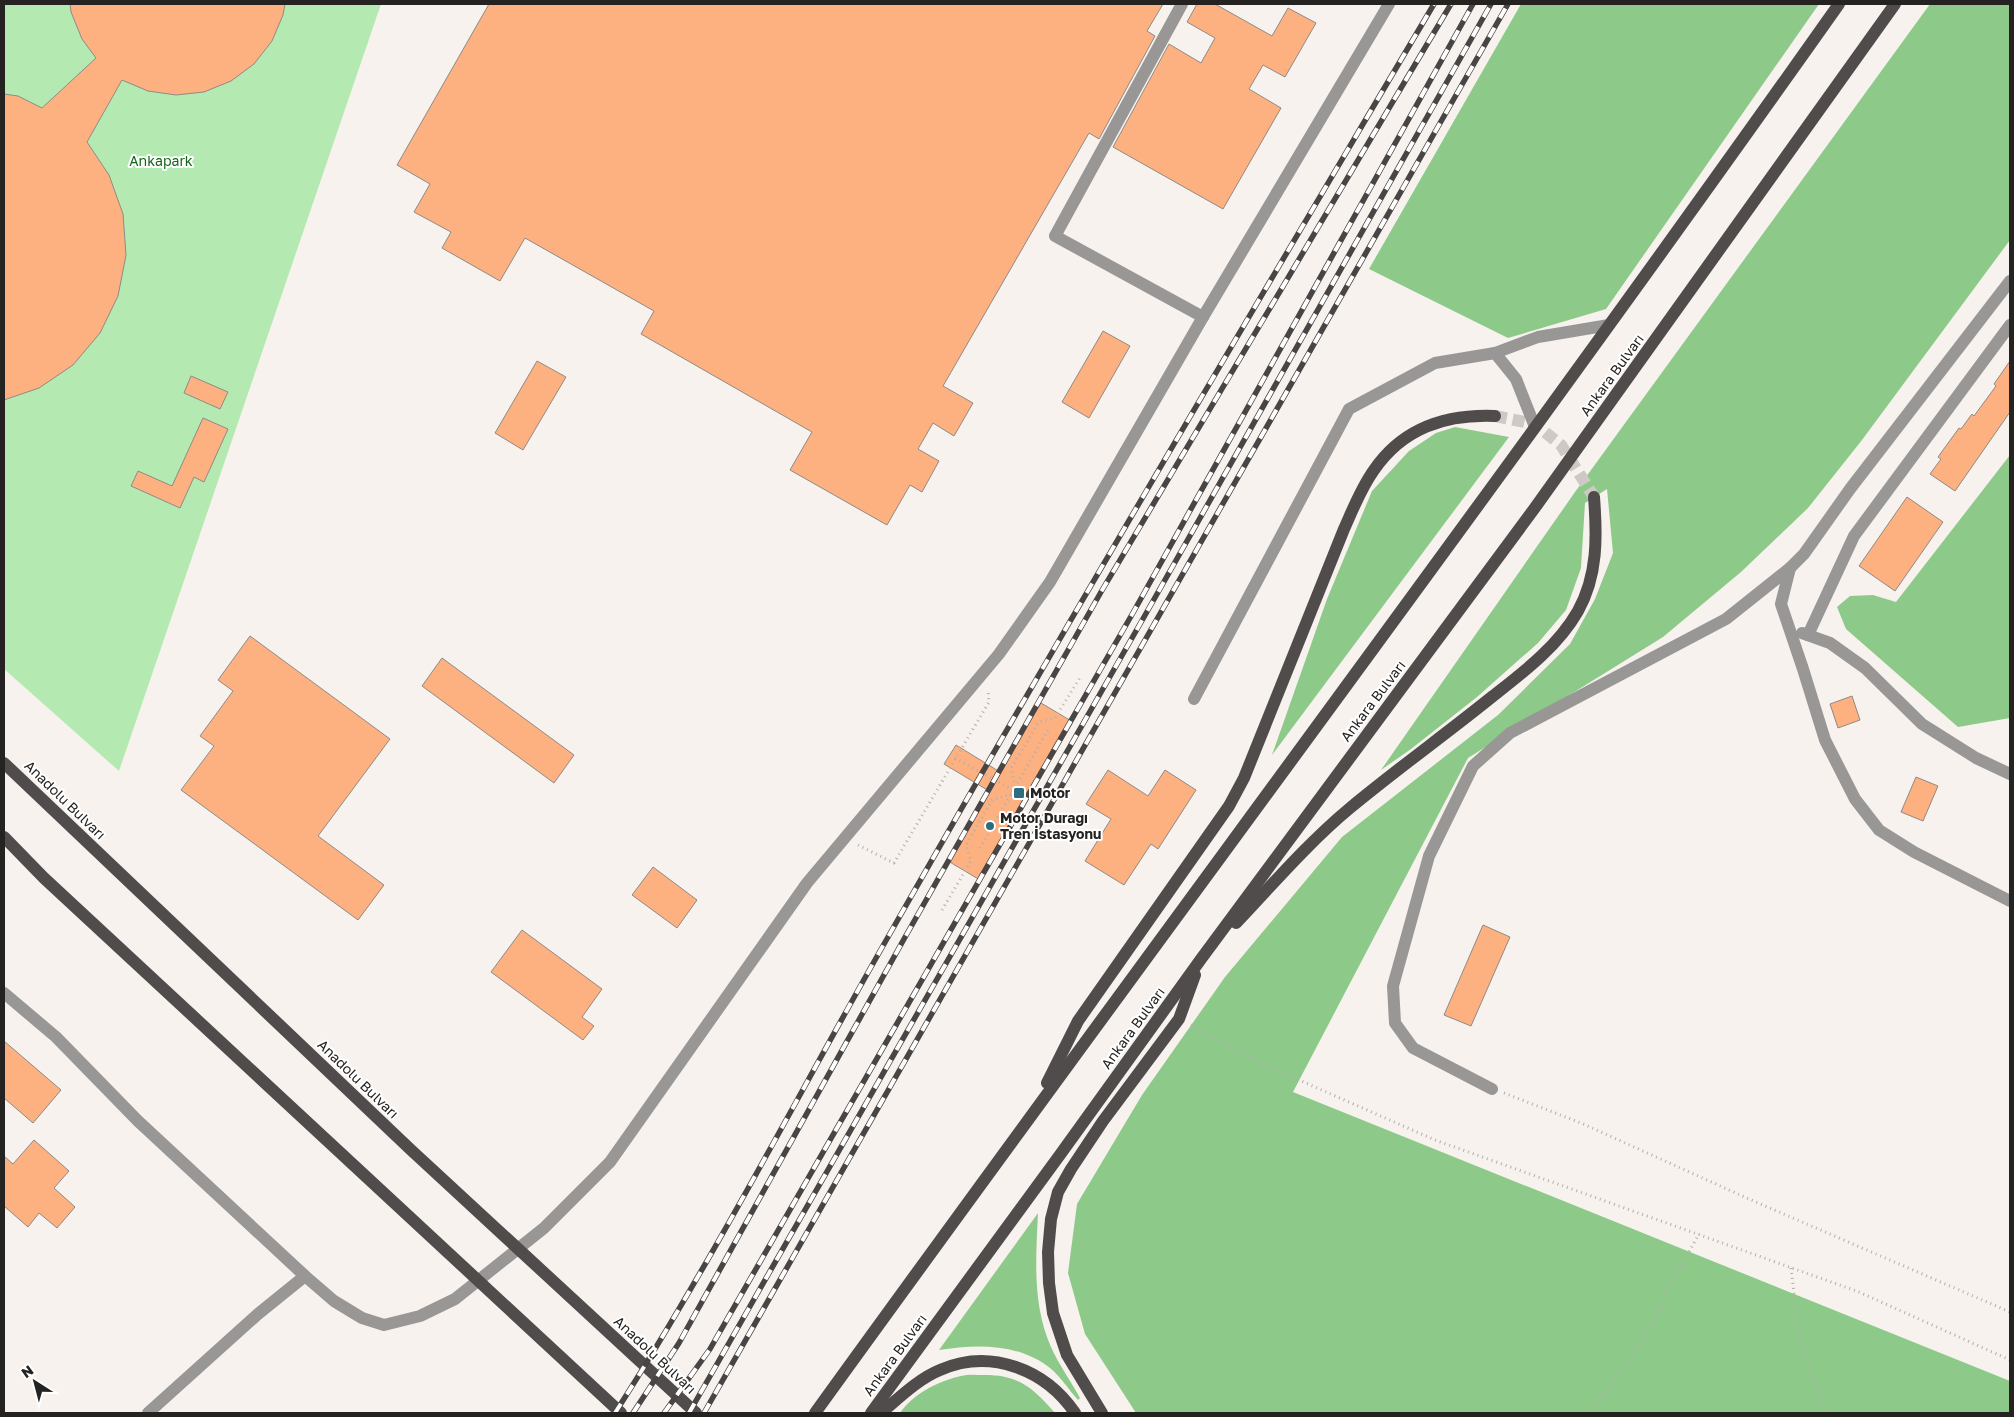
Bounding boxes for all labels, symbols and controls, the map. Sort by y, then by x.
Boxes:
park label: Ankapark [129,152,193,169]
street label: Ankara Bulvarı [1576,330,1647,419]
street label: Ankara Bulvarı [1337,657,1409,745]
street label: Anadolu Bulvarı [21,757,109,843]
place label: Motor [1030,784,1071,801]
marker: Motor [1012,786,1026,800]
place label: Motor Durağı Tren İstasyonu [1000,809,1101,842]
marker: Motor Durağı Tren İstasyonu [984,820,996,832]
street label: Ankara Bulvarı [1097,983,1168,1072]
street label: Anadolu Bulvarı [314,1036,402,1122]
street label: Ankara Bulvarı [859,1310,930,1399]
street label: Anadolu Bulvarı [611,1312,700,1397]
north arrow [10,1357,60,1407]
text: N [18,1361,36,1381]

